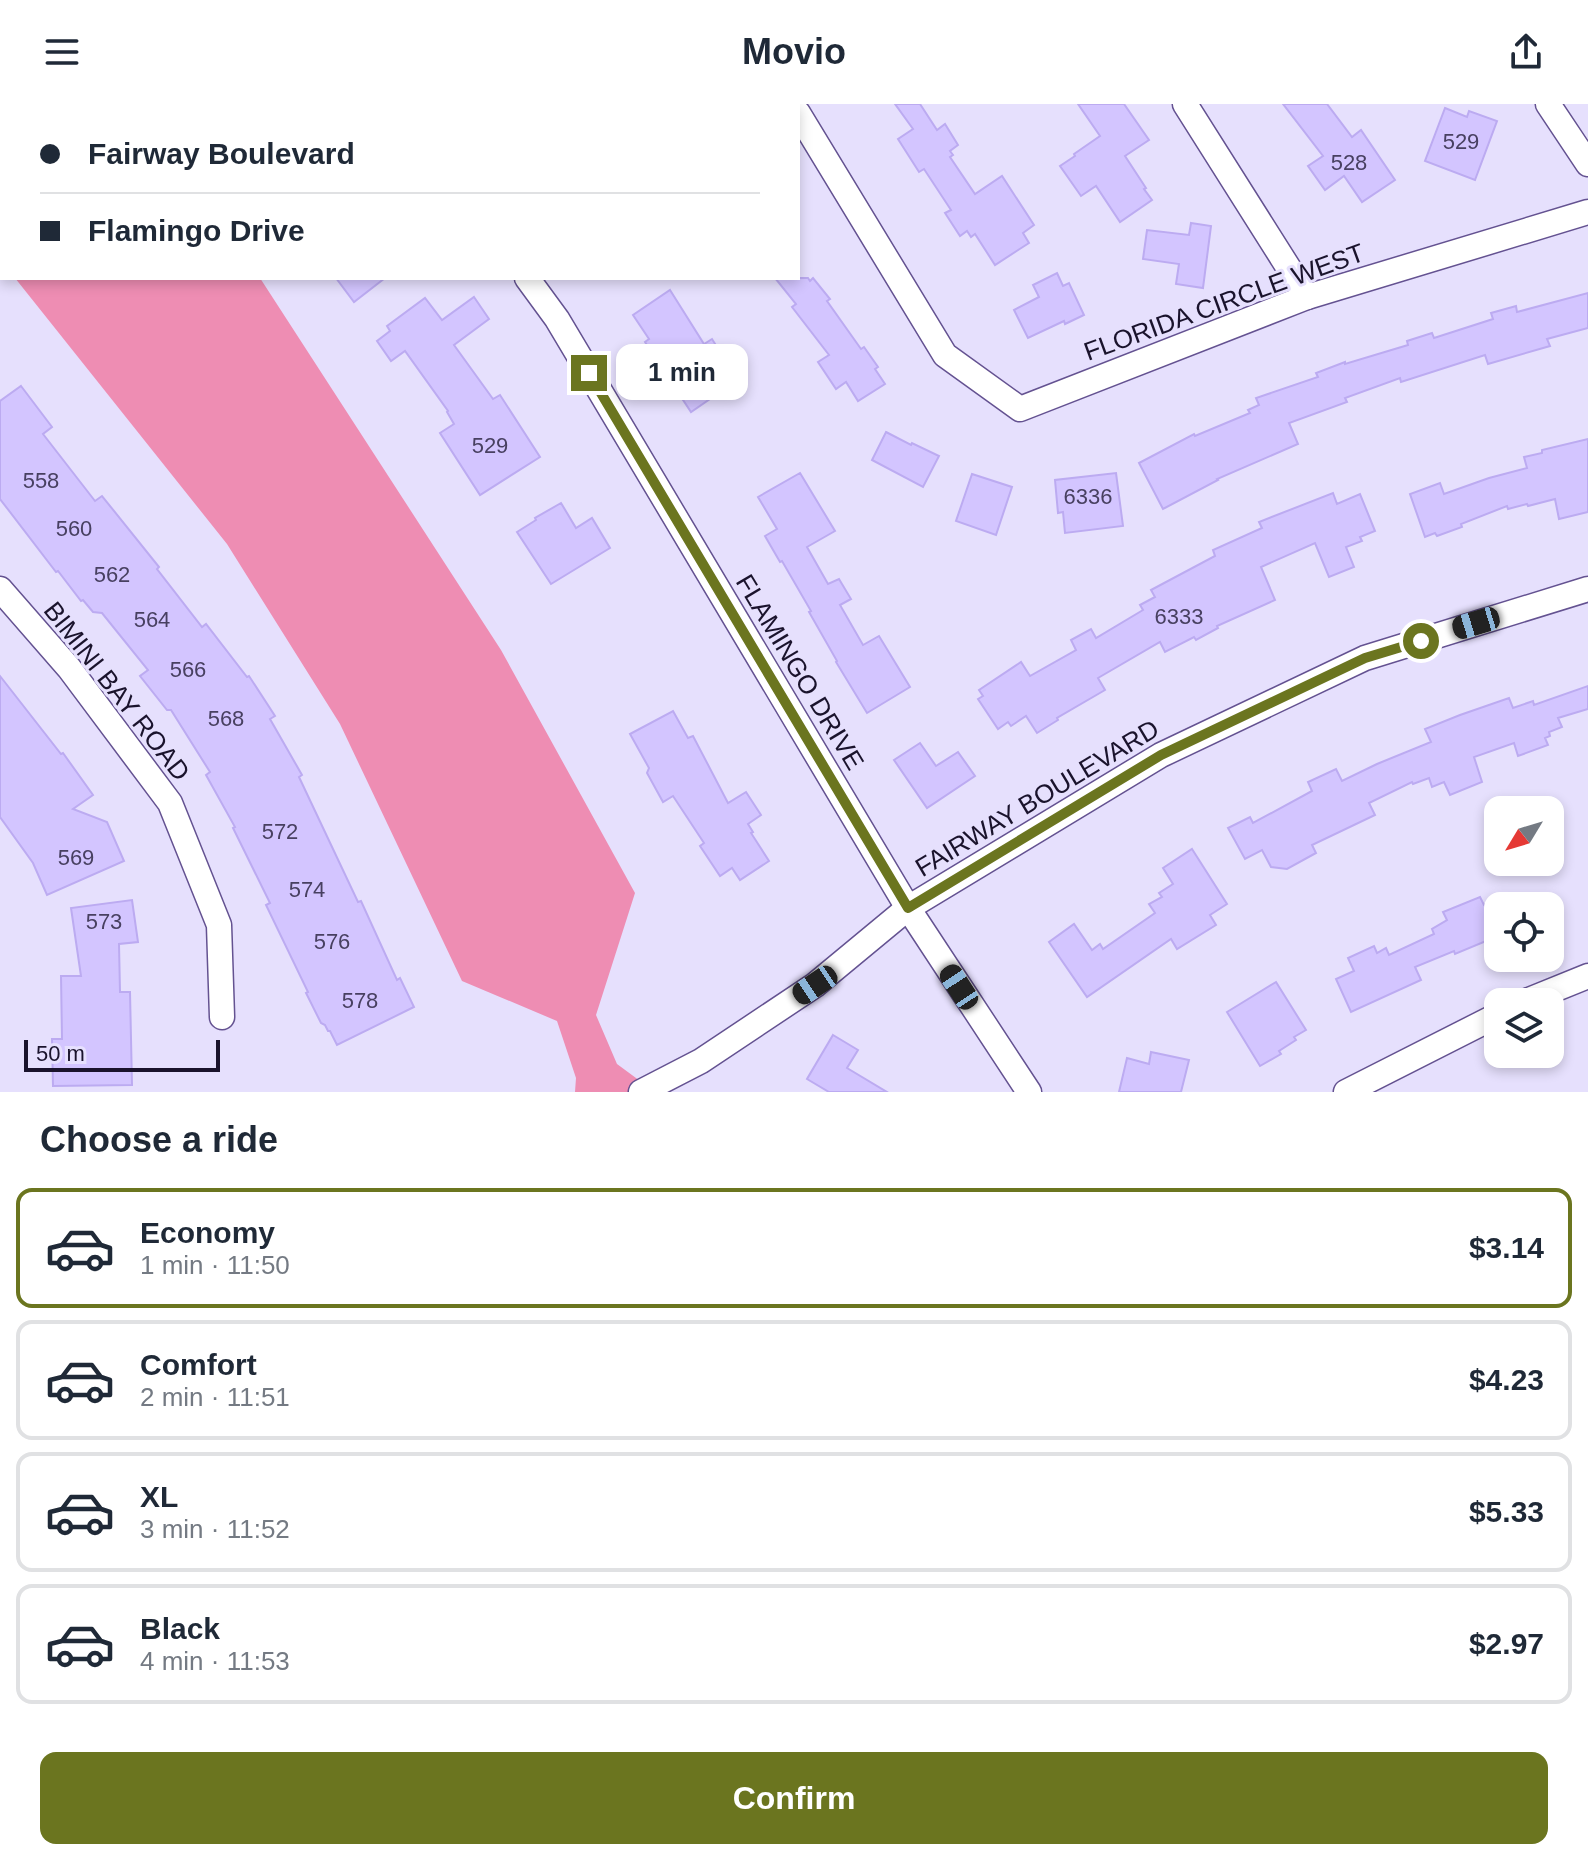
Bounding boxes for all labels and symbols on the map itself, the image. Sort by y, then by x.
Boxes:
house number: 529 [1443,129,1479,154]
house number: 528 [1331,150,1367,175]
street label: FLORIDA CIRCLE WEST [1080,237,1368,367]
callout: 1 min [617,345,749,401]
route end [571,355,607,391]
house number: 529 [472,433,508,458]
house number: 558 [23,468,59,493]
house number: 6336 [1064,484,1112,509]
house number: 560 [56,516,92,541]
house number: 562 [94,562,130,587]
street label: FLAMINGO DRIVE [730,569,870,775]
street label: BIMINI BAY ROAD [38,596,196,786]
house number: 6333 [1155,604,1203,629]
car [1450,605,1502,641]
house number: 564 [134,607,170,632]
route start [1403,623,1439,659]
house number: 566 [170,657,206,682]
house number: 568 [208,706,244,731]
street label: FAIRWAY BOULEVARD [910,713,1164,883]
north arrow [1484,796,1564,876]
house number: 572 [262,819,298,844]
house number: 569 [58,845,94,870]
house number: 574 [289,877,325,902]
house number: 573 [86,909,122,934]
house number: 576 [314,929,350,954]
car [936,960,982,1014]
car [788,962,842,1008]
house number: 578 [342,988,378,1013]
scale bar [24,1036,220,1072]

